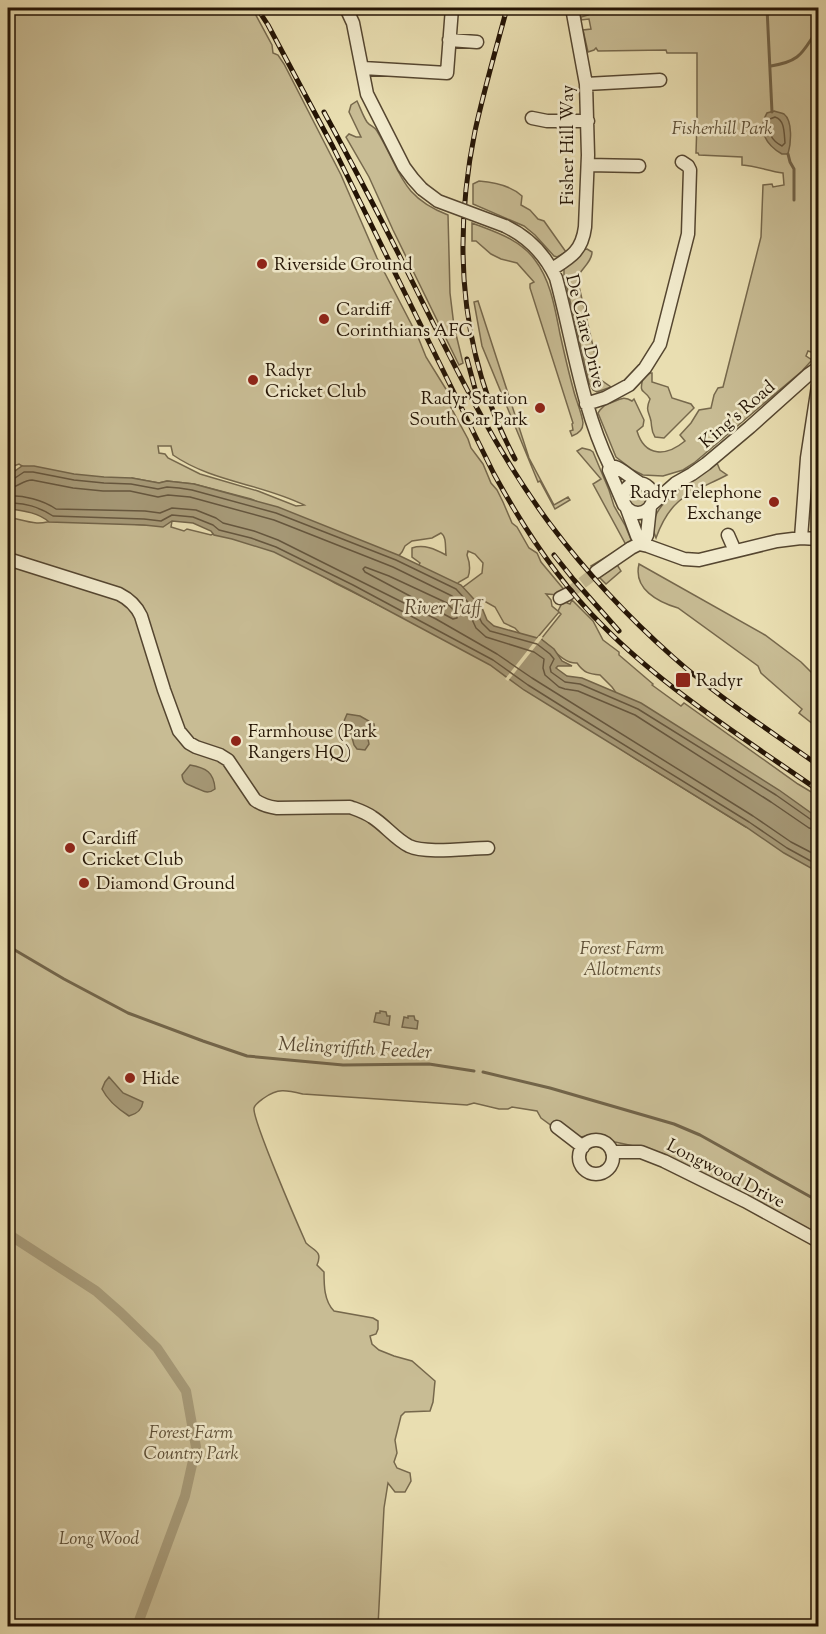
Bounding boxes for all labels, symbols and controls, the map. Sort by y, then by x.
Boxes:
street label: Fisher Hill Way [556,85,582,205]
park label: Fisherhill Park [671,117,773,143]
place label: Riverside Ground [274,253,413,279]
marker: Riverside Ground [255,257,269,271]
street label: De Clare Drive [557,272,611,391]
place label: Cardiff Corinthians AFC [336,298,473,345]
marker: Cardiff Corinthians AFC [317,312,331,326]
place label: Radyr Cricket Club [265,359,366,406]
marker: Radyr Cricket Club [246,373,260,387]
street label: King's Road [695,375,782,456]
place label: Radyr Station South Car Park [409,387,528,434]
marker: Radyr Station South Car Park [533,401,547,415]
place label: Radyr Telephone Exchange [630,481,762,528]
marker: Radyr Telephone Exchange [767,495,781,509]
water label: River Taff [404,595,484,624]
place label: Radyr [696,669,743,695]
marker: Radyr [674,671,692,689]
place label: Farmhouse (Park Rangers HQ) [248,720,378,767]
marker: Farmhouse (Park Rangers HQ) [229,734,243,748]
place label: Cardiff Cricket Club [82,827,183,874]
marker: Cardiff Cricket Club [63,841,77,855]
place label: Diamond Ground [96,872,235,898]
marker: Diamond Ground [77,876,91,890]
park label: Forest Farm Allotments [579,937,665,984]
water label: Melingriffith Feeder [277,1031,433,1068]
place label: Hide [142,1067,180,1093]
marker: Hide [123,1071,137,1085]
street label: Longwood Drive [661,1134,789,1216]
park label: Forest Farm Country Park [143,1421,239,1468]
park label: Long Wood [59,1527,139,1553]

